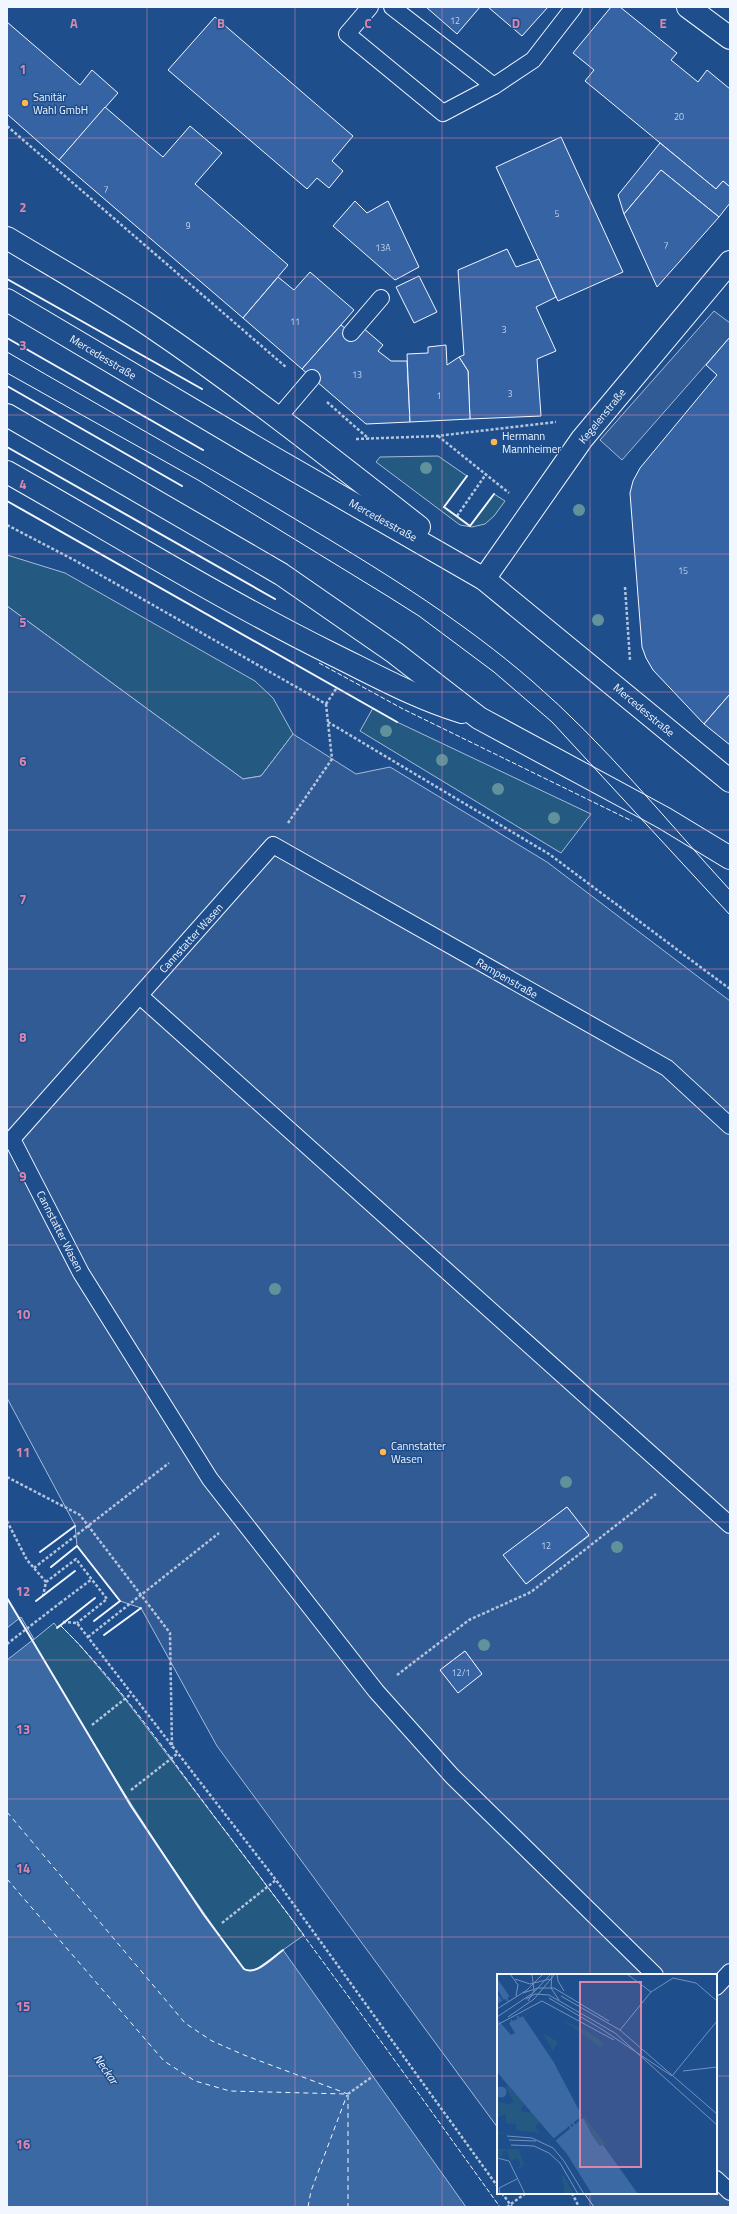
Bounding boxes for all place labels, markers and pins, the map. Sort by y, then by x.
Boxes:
place label: Sanitär Wahl GmbH [33,89,88,118]
marker: Sanitär Wahl GmbH [20,98,30,108]
place label: Hermann Mannheimer [502,428,561,457]
marker: Hermann Mannheimer [489,437,499,447]
place label: Cannstatter Wasen [391,1438,446,1467]
marker: Cannstatter Wasen [378,1447,388,1457]

